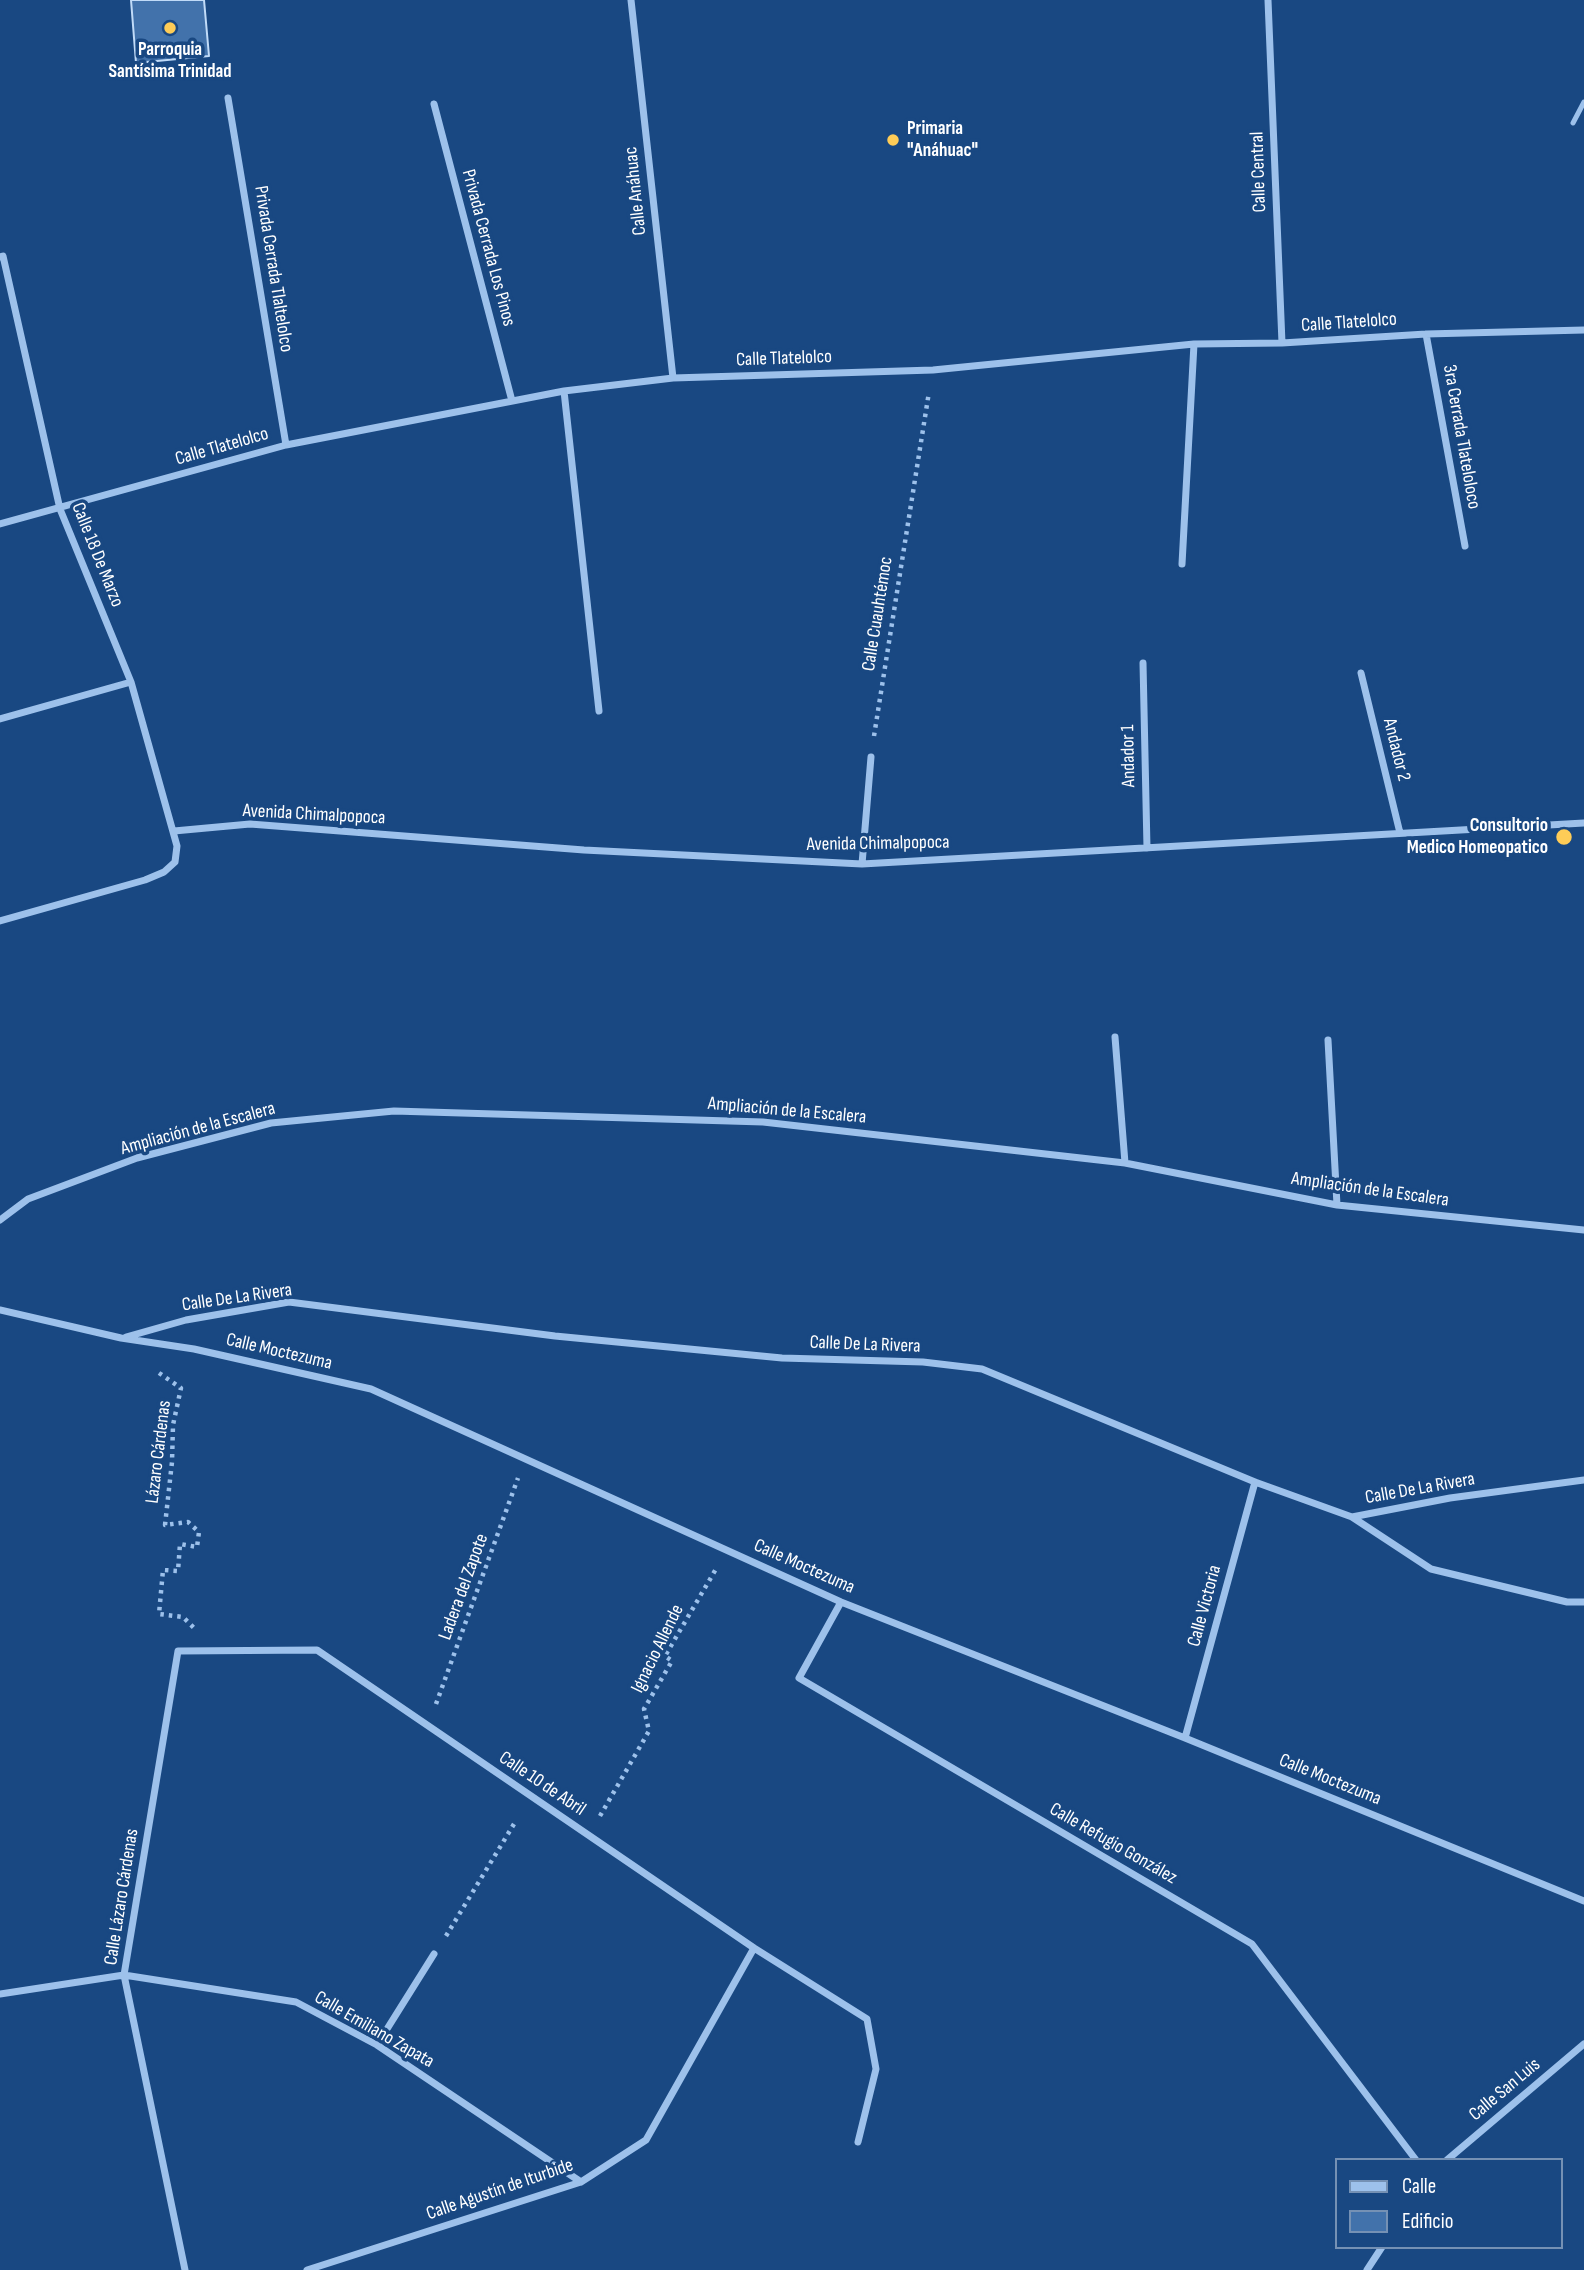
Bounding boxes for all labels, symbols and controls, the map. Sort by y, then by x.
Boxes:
marker: Parroquia Santísima Trinidad [162,20,178,36]
place label: Parroquia Santísima Trinidad [108,39,232,83]
place label: Primaria "Anáhuac" [907,118,978,162]
street label: Calle Central [1246,131,1272,213]
marker: Primaria "Anáhuac" [885,132,901,148]
street label: Calle Anáhuac [620,146,652,236]
street label: Privada Cerrada Los Pinos [456,167,520,329]
street label: Privada Cerrada Tlaltelolco [249,184,297,354]
street label: Calle Tlatelolco [1300,308,1398,338]
street label: Calle Tlatelolco [736,346,832,372]
street label: 3ra Cerrada Tlateloloco [1437,363,1485,511]
street label: Calle Tlatelolco [173,423,271,471]
street label: Calle 18 De Marzo [66,500,128,610]
street label: Calle Cuauhtémoc [858,555,898,673]
street label: Andador 2 [1377,716,1415,784]
street label: Andador 1 [1117,724,1141,788]
street label: Avenida Chimalpopoca [242,800,386,830]
place label: Consultorio Medico Homeopatico [1407,815,1548,859]
marker: Consultorio Medico Homeopatico [1554,827,1574,847]
street label: Avenida Chimalpopoca [806,831,950,857]
street label: Ampliación de la Escalera [707,1093,867,1129]
street label: Ampliación de la Escalera [118,1097,278,1161]
street label: Ampliación de la Escalera [1290,1168,1450,1212]
street label: Calle De La Rivera [180,1279,294,1317]
street label: Calle Moctezuma [224,1329,334,1375]
street label: Calle De La Rivera [809,1332,921,1358]
street label: Lázaro Cárdenas [141,1399,177,1505]
street label: Calle De La Rivera [1363,1468,1477,1510]
street label: Ladera del Zapote [434,1531,494,1643]
street label: Calle Moctezuma [750,1535,858,1599]
street label: Calle Victoria [1183,1563,1227,1649]
street label: Ignacio Allende [627,1601,689,1697]
street label: Calle 10 de Abril [494,1747,590,1821]
street label: Calle Moctezuma [1276,1749,1384,1811]
street label: Calle Refugio González [1045,1798,1181,1890]
street label: Calle Lázaro Cárdenas [100,1827,144,1967]
street label: Calle Emiliano Zapata [310,1987,438,2073]
street label: Calle San Luis [1465,2054,1545,2126]
street label: Calle Agustín de Iturbide [424,2154,576,2226]
legend [1336,2158,1563,2249]
text: Calle [1402,2174,1436,2199]
text: Edificio [1402,2209,1453,2234]

